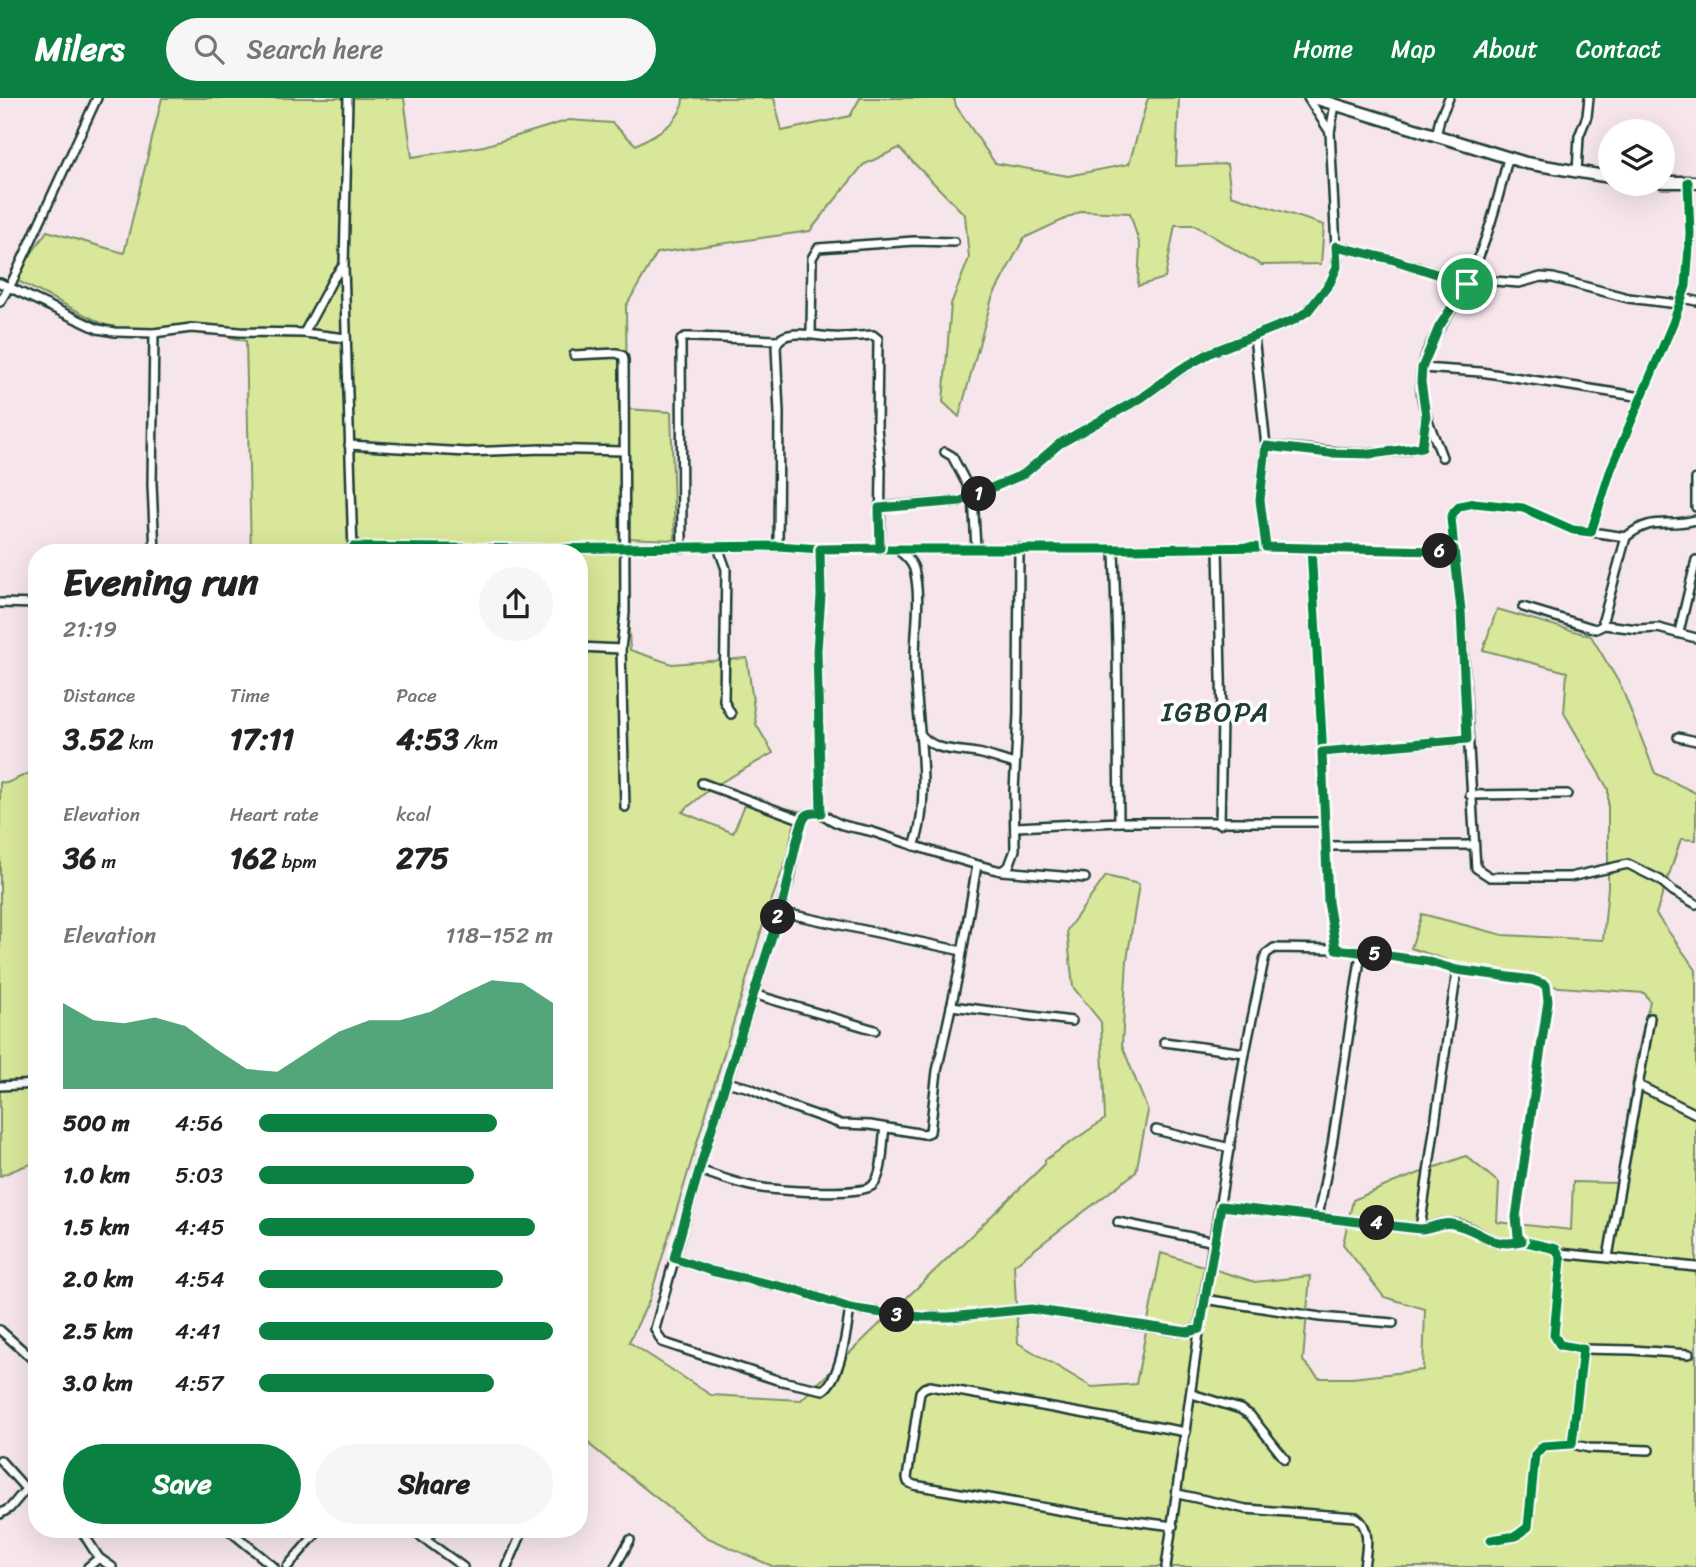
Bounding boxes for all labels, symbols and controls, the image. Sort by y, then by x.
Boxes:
search box [166,18,656,81]
text: Milers [35,20,124,78]
text: Search here [246,26,383,72]
text: Home [1293,28,1353,70]
text: Map [1391,28,1435,70]
text: About [1473,28,1538,70]
text: Contact [1576,28,1661,70]
icon: search [190,30,228,68]
map controls [1598,119,1675,196]
button: layers [1598,119,1675,196]
pin [1437,254,1497,314]
icon: arrive [1448,265,1486,303]
pin: 1 [962,476,996,512]
text: 1 [974,477,983,510]
pin: 6 [1422,533,1458,568]
text: 6 [1434,534,1445,567]
text: Evening run [63,549,259,616]
button: share [479,567,553,641]
text: 21:19 [63,609,117,650]
text: Distance [63,679,135,712]
text: Time [230,679,270,712]
text: Pace [396,679,437,712]
district label: IGBOPA [1160,687,1271,736]
text: 3.52 [63,712,124,766]
text: 17:11 [230,712,294,766]
text: 4:53 [396,712,459,766]
text: km [124,726,154,759]
text: /km [459,726,498,759]
text: Elevation [63,798,140,831]
text: Heart rate [230,798,319,831]
text: kcal [396,798,431,831]
text: 36 [63,831,97,885]
text: 162 [230,831,277,885]
text: 275 [396,831,449,885]
text: m [97,845,116,878]
text: bpm [277,845,317,878]
pin: 2 [760,900,796,934]
text: 2 [772,900,783,933]
text: Elevation [63,915,156,956]
text: 118–152 m [446,915,553,956]
pin: 5 [1358,936,1392,972]
text: 5 [1369,937,1380,970]
text: 500 m [63,1103,130,1144]
text: 4:56 [175,1103,223,1144]
text: 1.0 km [63,1155,130,1196]
text: 5:03 [175,1155,223,1196]
pin: 4 [1360,1206,1394,1240]
text: 4 [1371,1206,1382,1239]
text: 1.5 km [63,1207,130,1248]
text: 4:45 [175,1207,225,1248]
text: 2.0 km [63,1259,134,1300]
text: 4:54 [175,1259,225,1300]
pin: 3 [880,1298,914,1332]
text: 3 [891,1298,902,1331]
text: 2.5 km [63,1311,133,1352]
text: 4:41 [175,1311,221,1352]
text: 3.0 km [63,1363,133,1404]
text: 4:57 [175,1363,224,1404]
button: Save [63,1444,301,1524]
button: Share [315,1444,553,1524]

